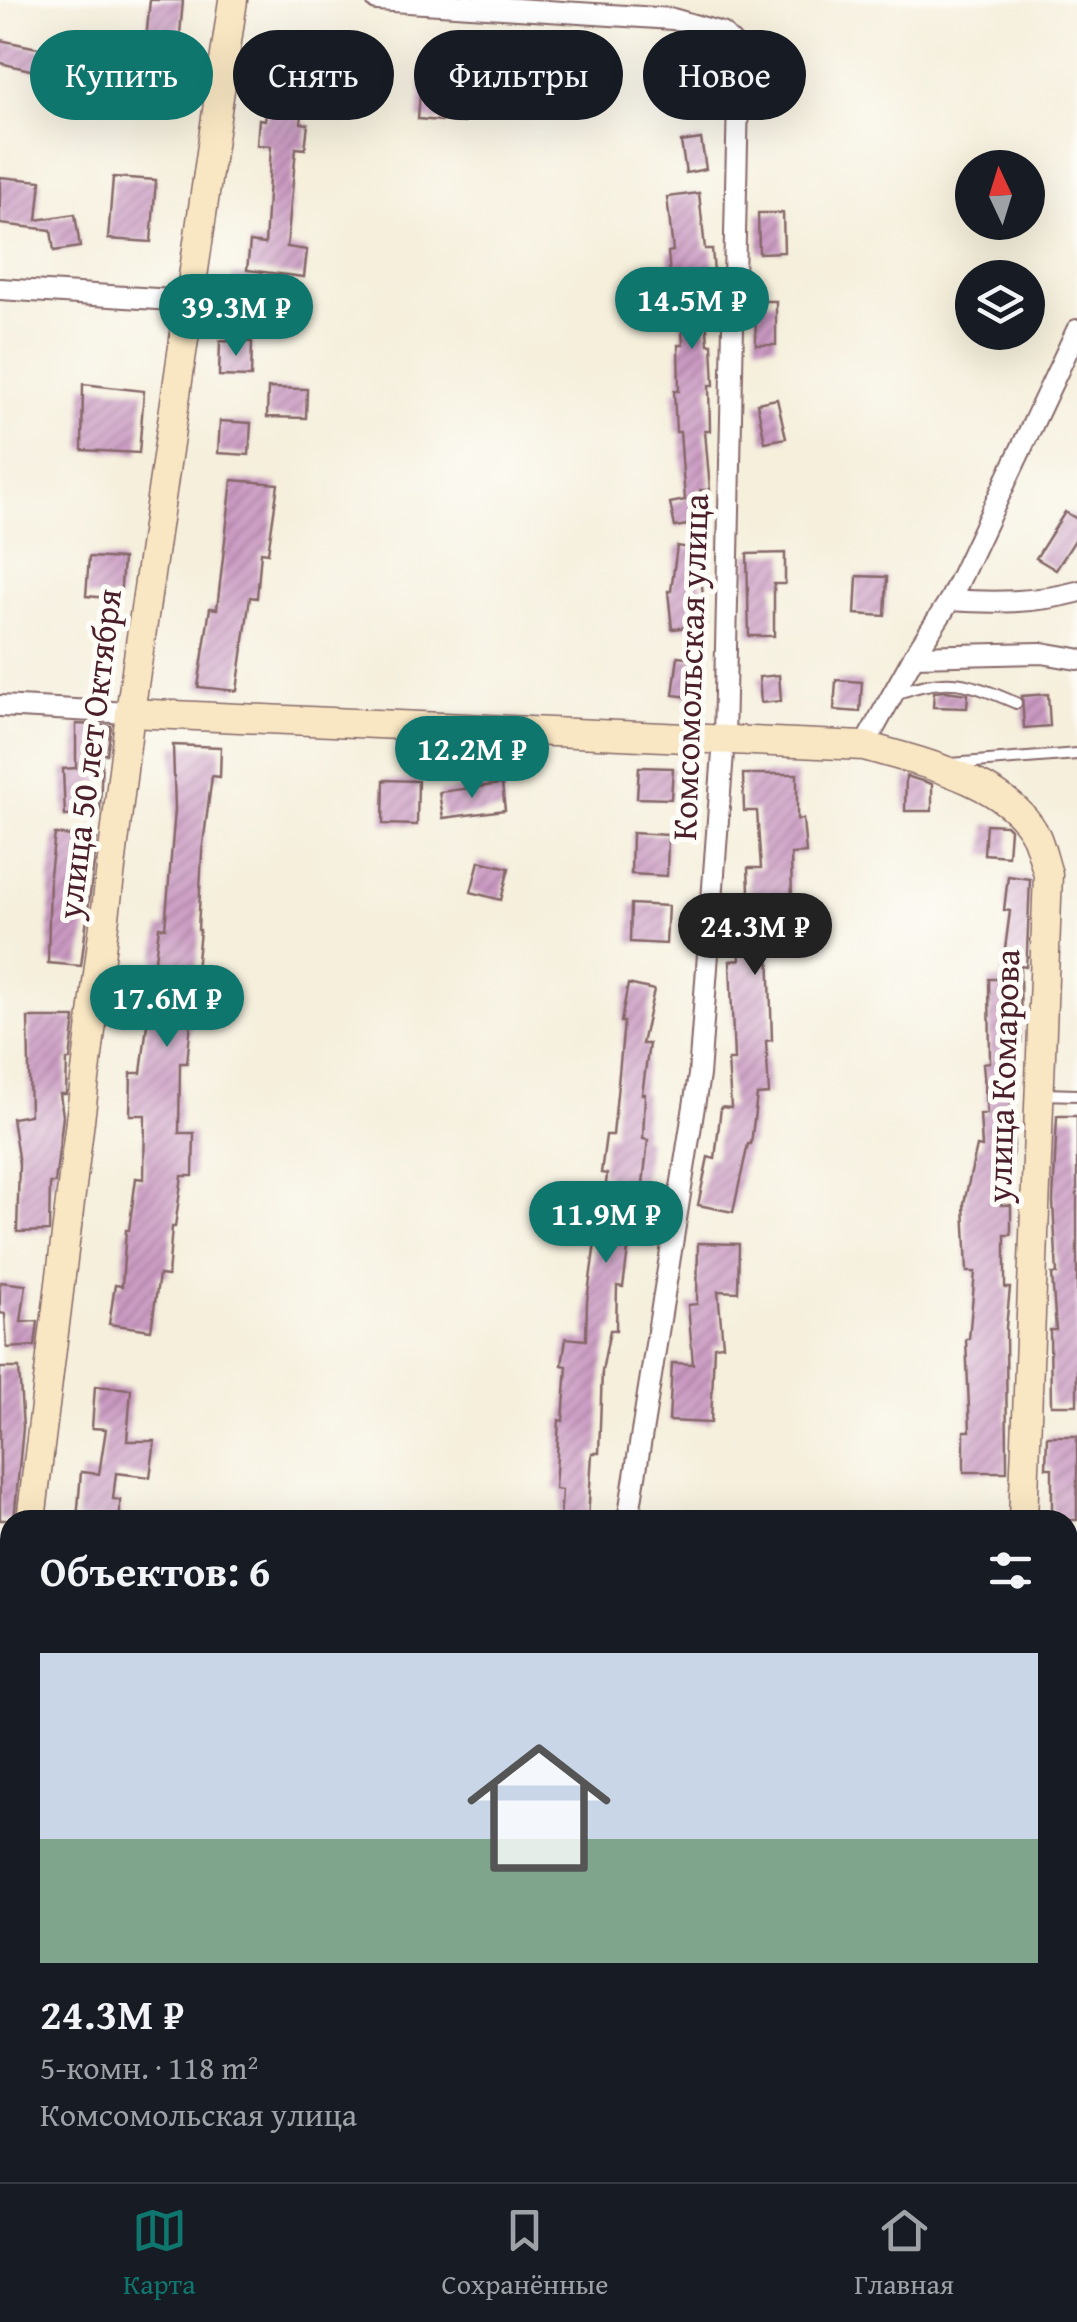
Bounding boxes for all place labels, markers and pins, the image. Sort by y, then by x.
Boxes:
pin: 14.5M ₽ [600,267,784,352]
pin: 39.3M ₽ [144,274,328,359]
pin: 12.2M ₽ [380,716,564,801]
pin: 24.3M ₽ [663,893,847,978]
pin: 17.6M ₽ [75,965,259,1050]
pin: 11.9M ₽ [514,1181,698,1266]

